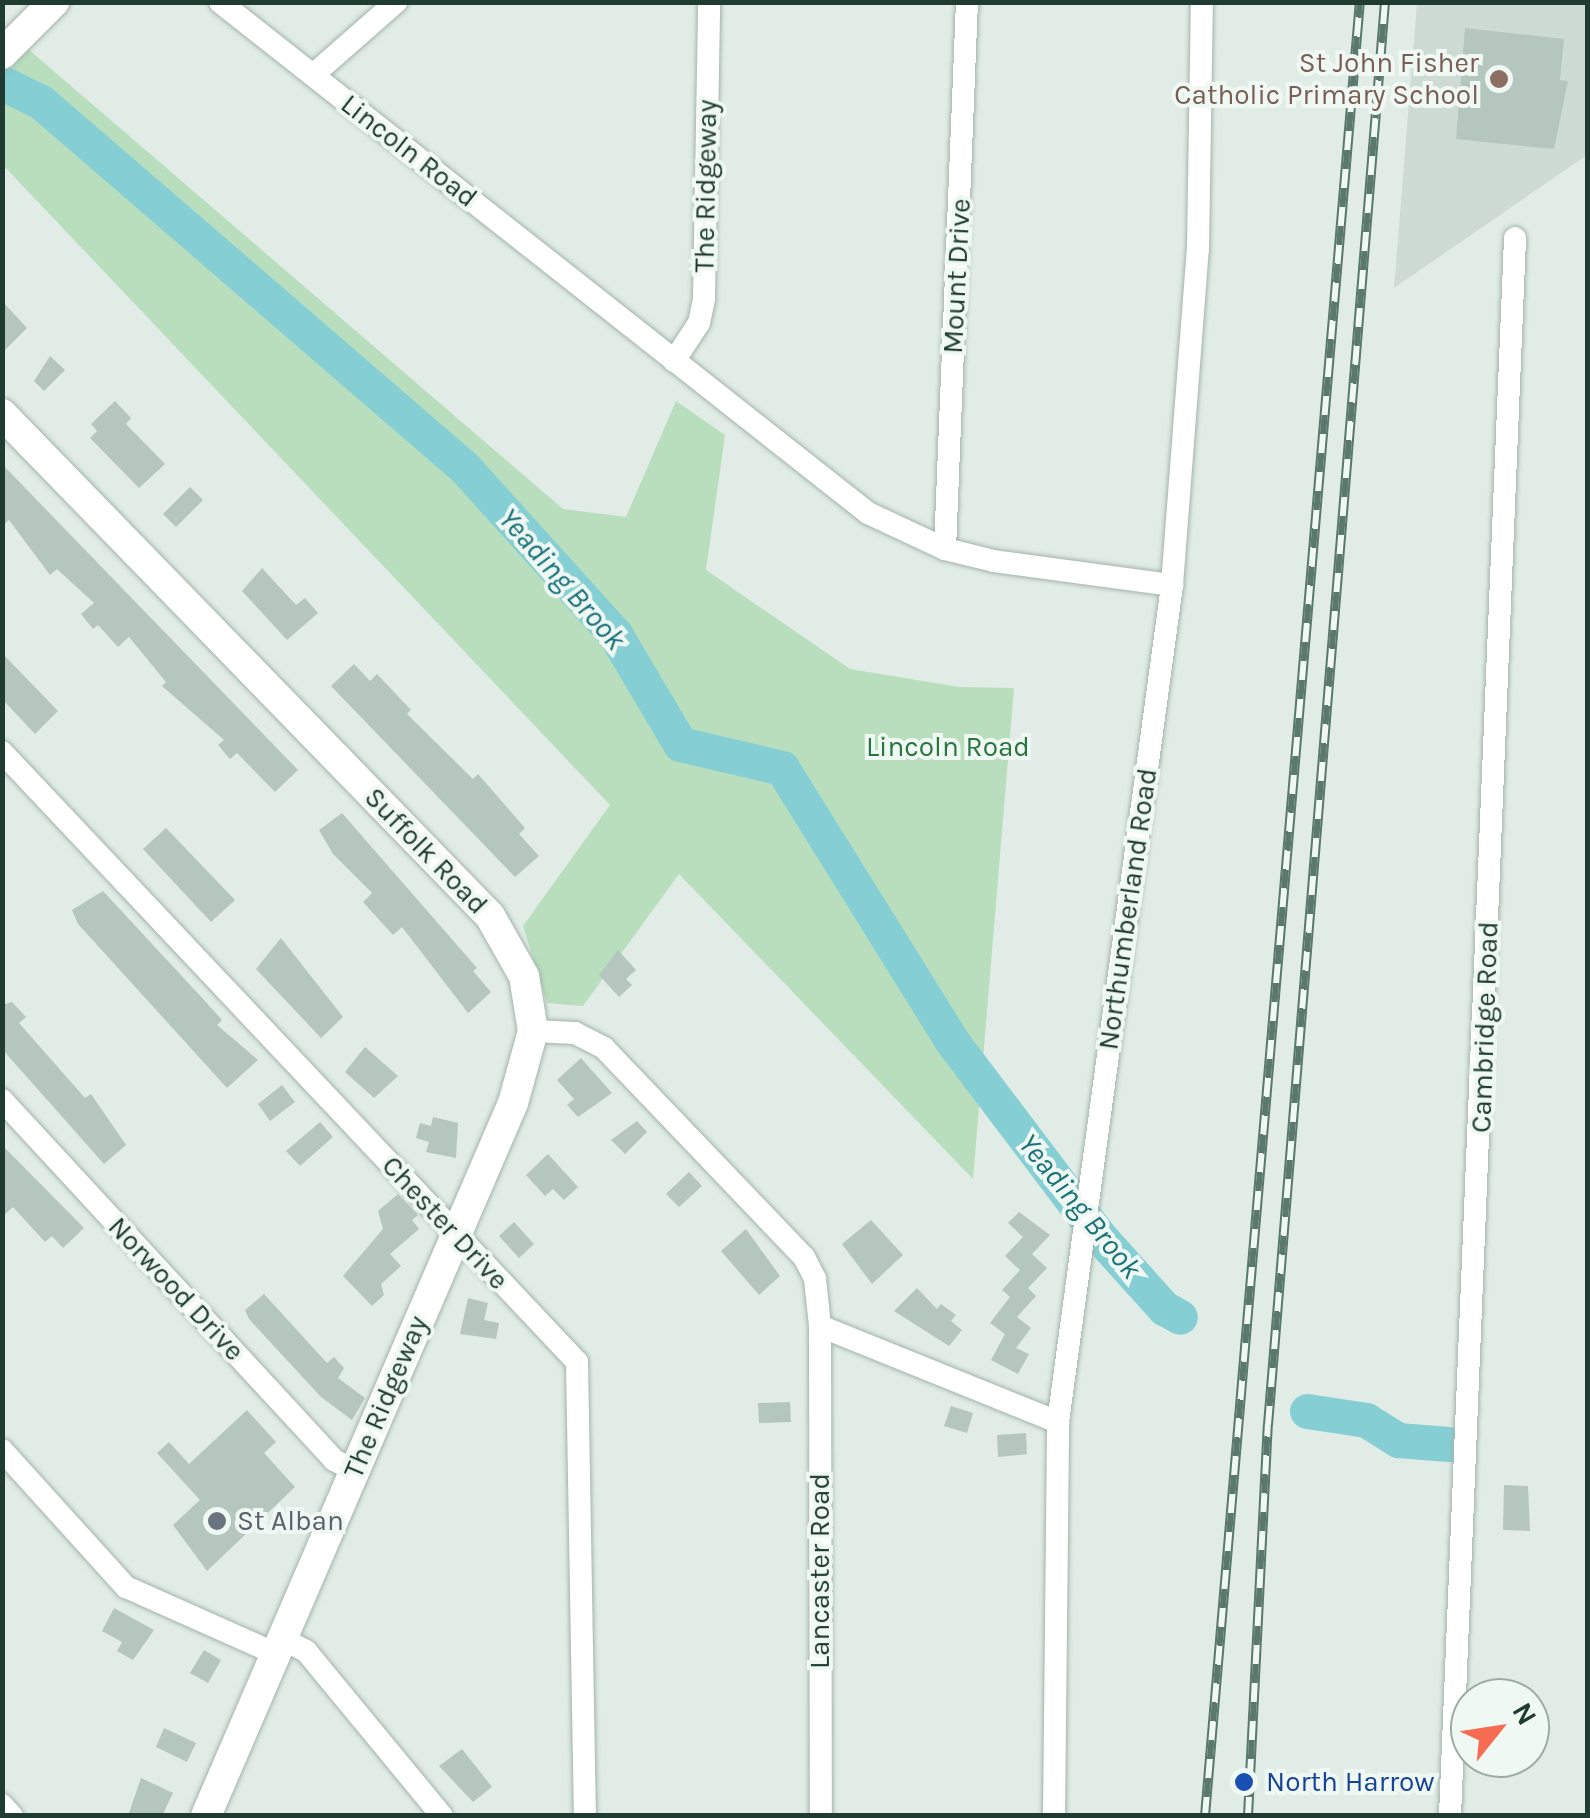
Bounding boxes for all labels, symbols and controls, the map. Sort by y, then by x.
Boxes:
place label: St John Fisher Catholic Primary School [1174,46,1479,112]
marker: St John Fisher Catholic Primary School [1488,68,1510,90]
street label: Lincoln Road [334,87,484,215]
street label: The Ridgeway [688,99,724,273]
street label: Mount Drive [936,198,978,354]
water label: Yeading Brook [491,501,633,657]
park label: Lincoln Road [866,730,1030,764]
street label: Northumberland Road [1092,766,1164,1052]
street label: Suffolk Road [357,781,495,921]
street label: Cambridge Road [1465,921,1505,1133]
water label: Yeading Brook [1011,1126,1149,1286]
street label: Chester Drive [375,1149,515,1297]
street label: Norwood Drive [101,1210,251,1368]
street label: The Ridgeway [337,1311,435,1483]
street label: Lancaster Road [803,1473,837,1669]
place label: St Alban [237,1504,344,1538]
marker: St Alban [206,1510,228,1532]
north arrow [1450,1678,1550,1778]
text: N [1505,1697,1544,1731]
place label: North Harrow [1266,1765,1435,1799]
marker: North Harrow [1231,1769,1257,1795]

